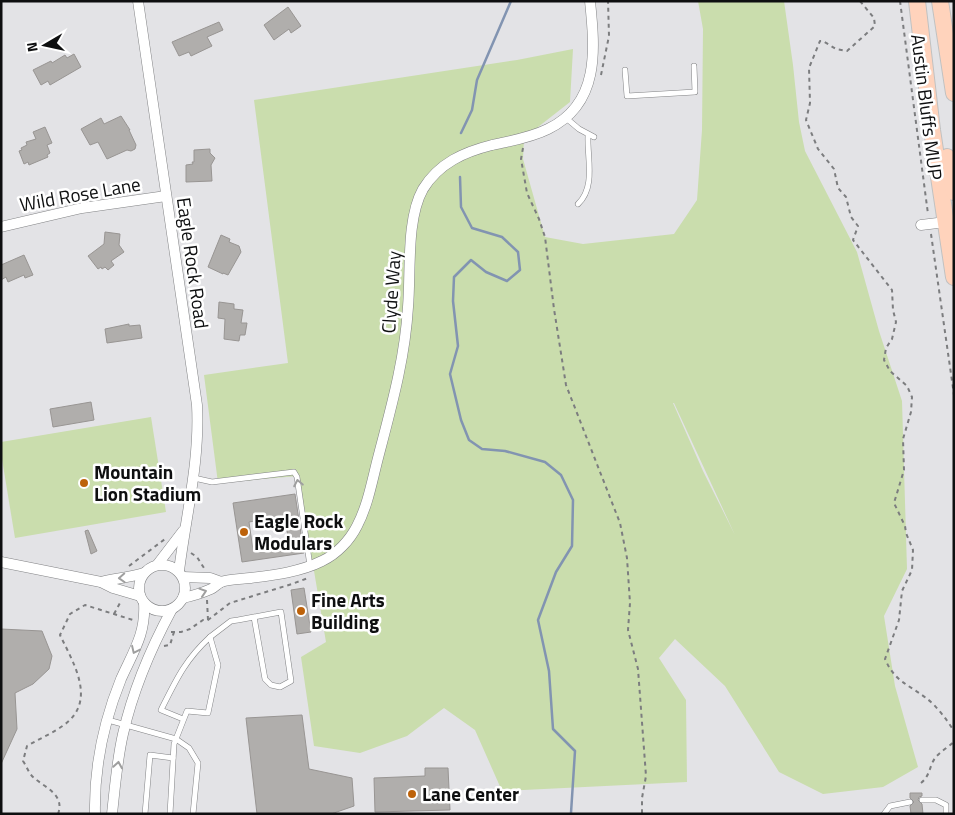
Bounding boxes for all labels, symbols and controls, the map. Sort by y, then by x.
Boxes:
north arrow [20,20,70,70]
street label: Austin Bluffs MUP [904,32,951,182]
text: N [21,41,43,54]
street label: Wild Rose Lane [17,169,143,218]
street label: Eagle Rock Road [170,195,217,330]
street label: Clyde Way [373,250,408,334]
place label: Mountain Lion Stadium [94,457,201,508]
marker: Mountain Lion Stadium [78,477,90,489]
one-way arrow [293,479,303,488]
place label: Eagle Rock Modulars [254,506,344,557]
marker: Eagle Rock Modulars [238,526,250,538]
one-way arrow [118,572,126,583]
place label: Fine Arts Building [311,585,385,636]
one-way arrow [198,588,206,598]
marker: Fine Arts Building [295,605,307,617]
one-way arrow [131,645,141,654]
one-way arrow [112,761,123,769]
place label: Lane Center [422,779,519,808]
marker: Lane Center [406,788,418,800]

